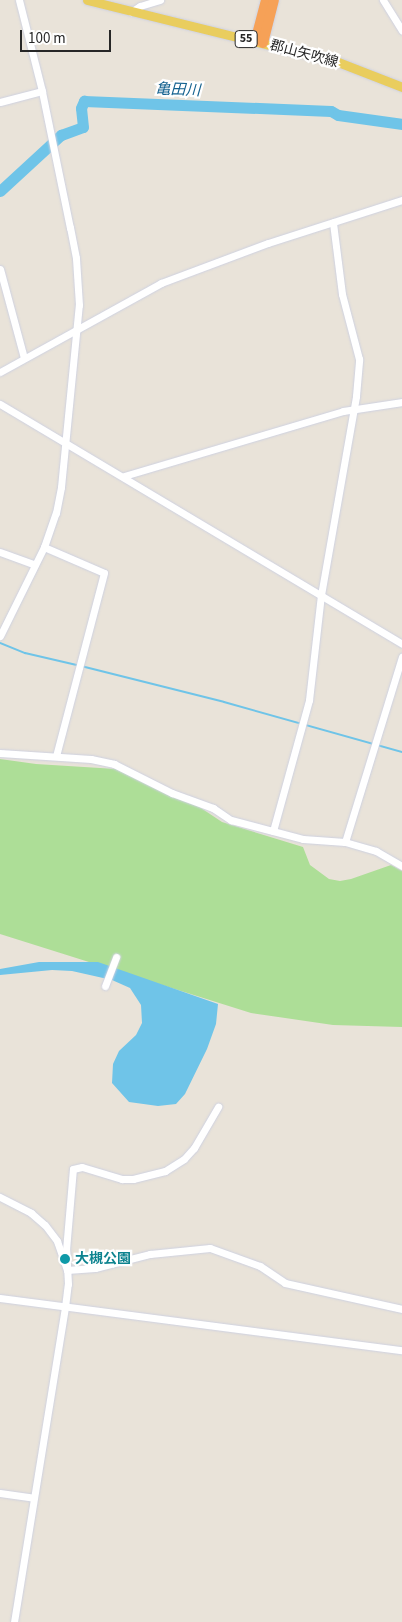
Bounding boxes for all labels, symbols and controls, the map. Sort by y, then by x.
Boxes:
scale bar [22,20,114,52]
text: 100 m [28,28,66,49]
road number: 55 [234,30,258,48]
street label: 郡山矢吹線 [268,37,340,71]
water label: 亀田川 [155,80,201,100]
place label: 大槻公園 [75,1251,131,1267]
marker: 大槻公園 [59,1253,71,1265]

